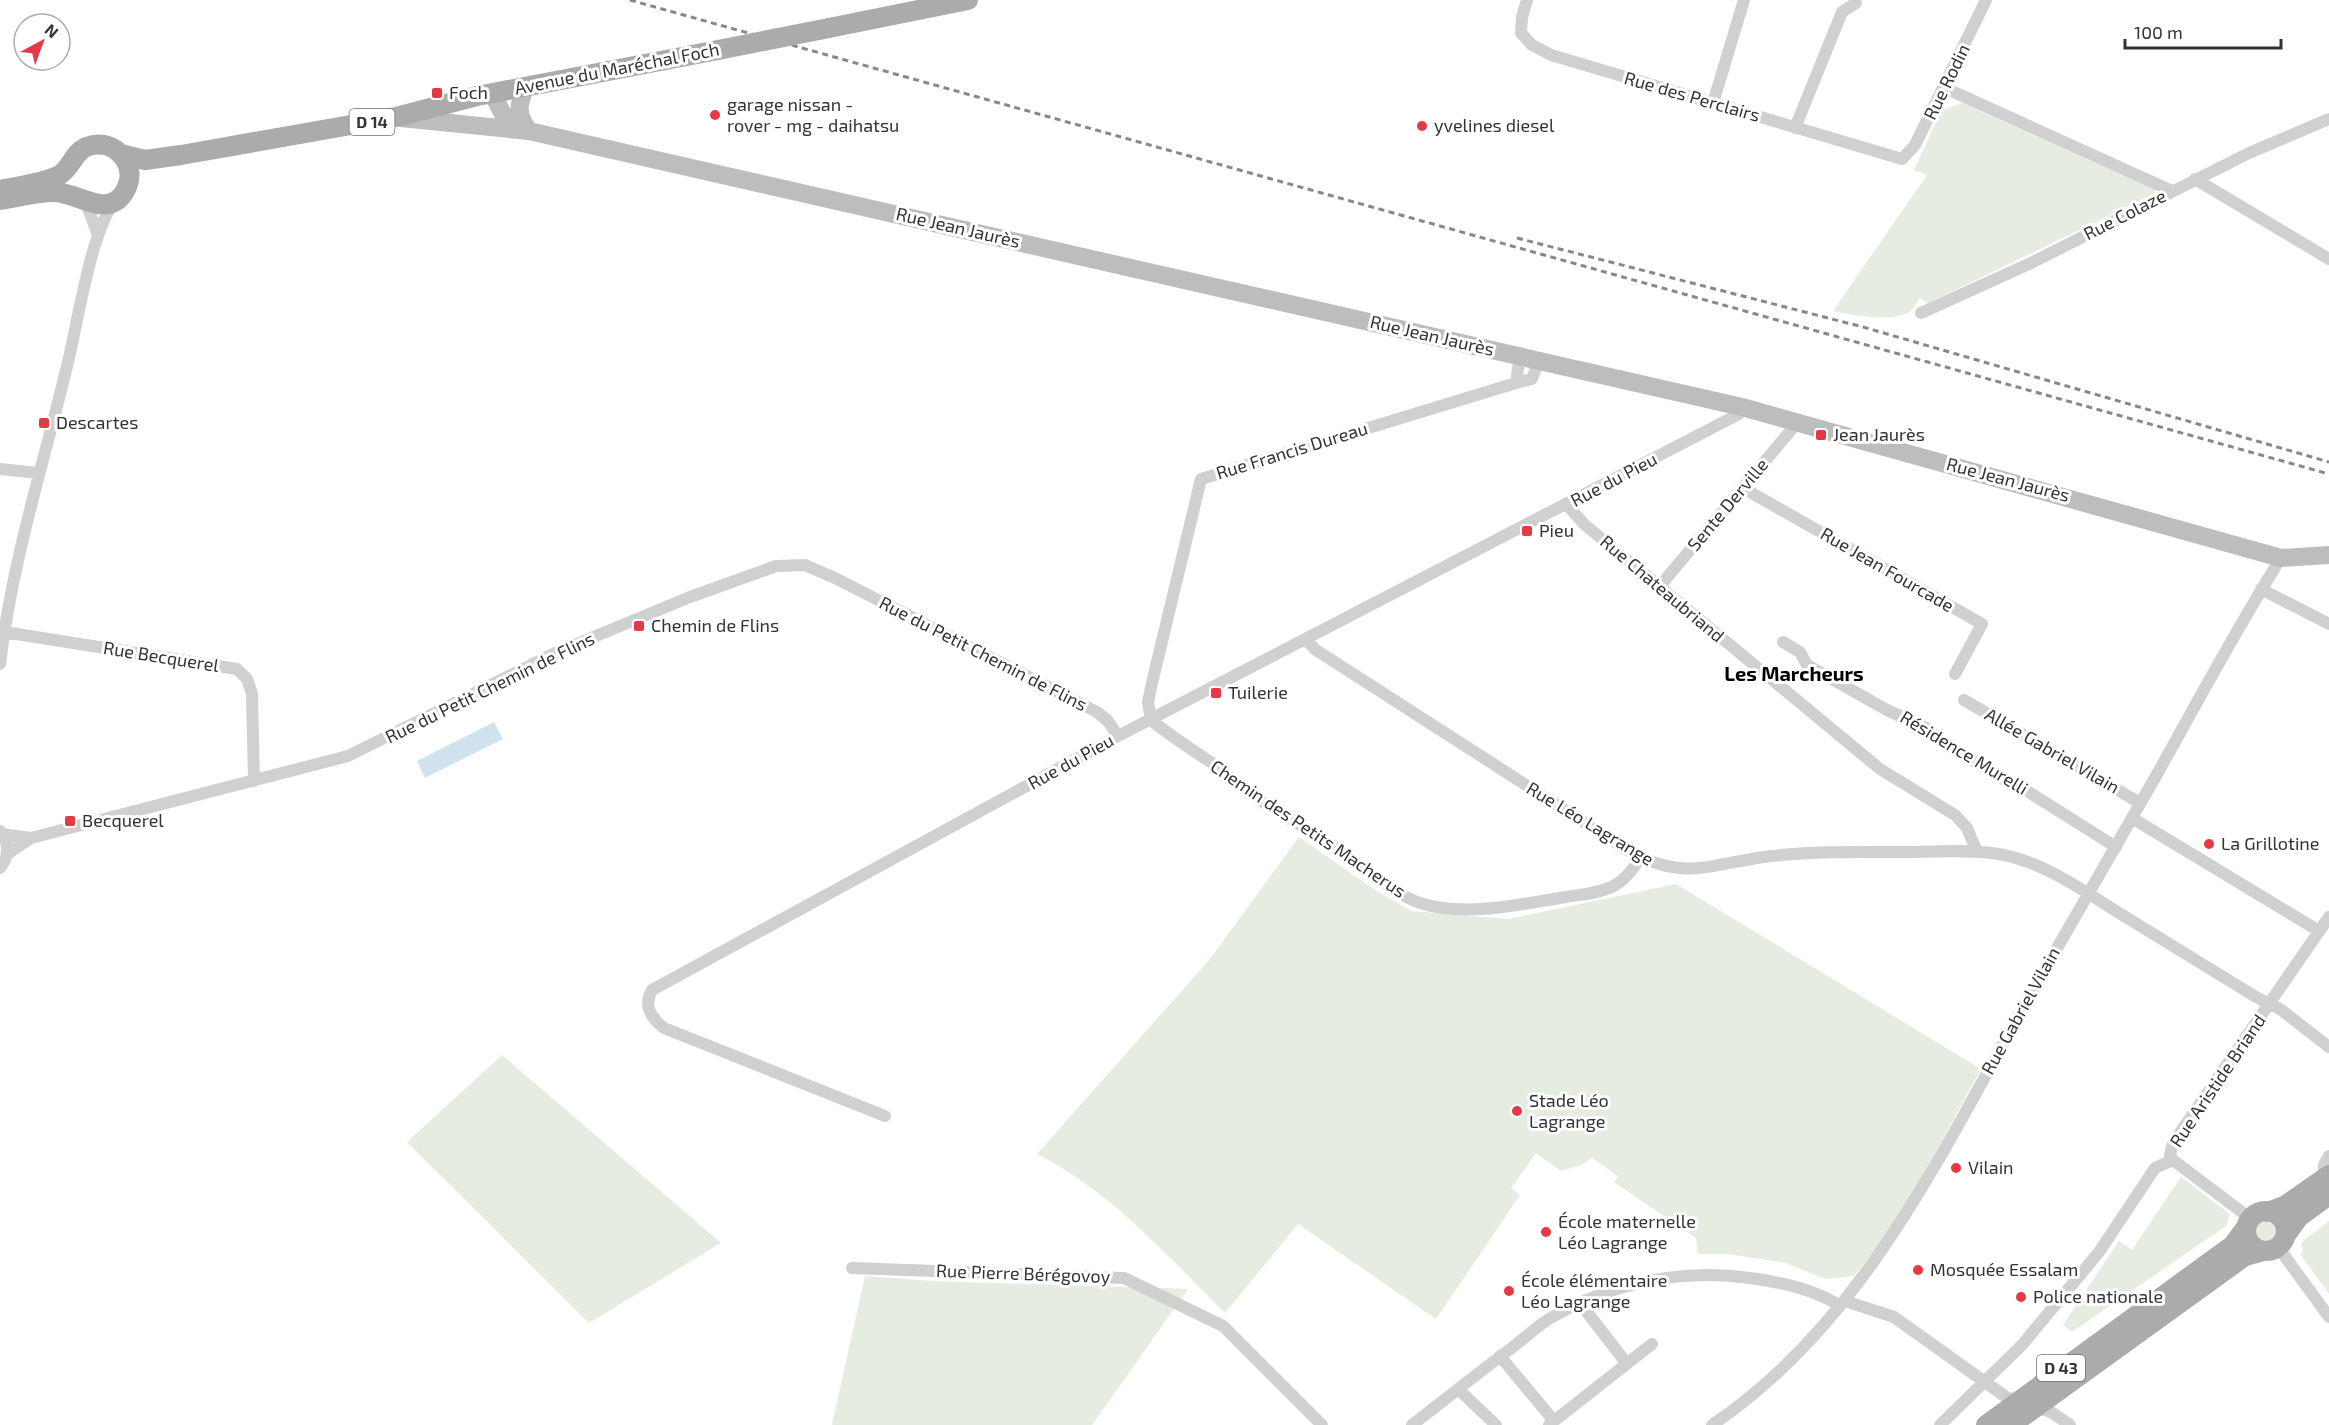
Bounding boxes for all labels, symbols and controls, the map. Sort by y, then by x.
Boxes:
north arrow [12,12,72,72]
scale bar [2125,12,2281,50]
text: N [42,19,63,41]
text: 100 m [2134,21,2183,43]
street label: Avenue du Maréchal Foch [513,37,721,99]
street label: Rue Rodin [1918,40,1974,123]
street label: Rue des Perclairs [1622,66,1763,126]
place label: Foch [449,81,488,103]
marker: Foch [430,86,444,100]
place label: garage nissan - rover - mg - daihatsu [727,93,899,136]
marker: garage nissan - rover - mg - daihatsu [708,108,722,122]
road number: D 14 [350,109,394,135]
place label: yvelines diesel [1434,114,1555,136]
marker: yvelines diesel [1415,119,1429,133]
street label: Rue Colaze [2080,184,2169,244]
street label: Rue Jean Jaurès [894,202,1022,252]
street label: Rue Jean Jaurès [1368,310,1496,360]
place label: Descartes [56,411,138,433]
marker: Descartes [37,416,51,430]
street label: Rue Francis Dureau [1213,417,1370,484]
place label: Jean Jaurès [1833,423,1925,445]
marker: Jean Jaurès [1814,428,1828,442]
street label: Rue du Pieu [1567,447,1660,511]
street label: Rue Jean Jaurès [1944,452,2072,506]
street label: Sente Derville [1682,454,1772,555]
place label: Pieu [1539,519,1574,541]
street label: Rue Jean Fourcade [1817,522,1958,616]
marker: Pieu [1520,524,1534,538]
street label: Rue Chateaubriand [1596,530,1729,646]
street label: Rue du Petit Chemin de Flins [876,591,1091,715]
place label: Chemin de Flins [651,614,779,636]
marker: Chemin de Flins [632,619,646,633]
street label: Rue du Petit Chemin de Flins [381,627,598,747]
street label: Rue Becquerel [102,636,221,676]
district label: Les Marcheurs [1724,661,1864,685]
place label: Tuilerie [1228,681,1288,703]
marker: Tuilerie [1209,686,1223,700]
street label: Allée Gabriel Vilain [1981,703,2124,798]
street label: Résidence Murelli [1897,705,2032,799]
street label: Rue du Pieu [1024,729,1117,794]
street label: Chemin des Petits Macherus [1207,754,1410,902]
street label: Rue Léo Lagrange [1523,776,1658,870]
place label: Becquerel [82,809,164,831]
marker: Becquerel [63,814,77,828]
place label: La Grillotine [2221,832,2319,854]
marker: La Grillotine [2202,837,2216,851]
street label: Rue Gabriel Vilain [1976,943,2064,1078]
street label: Rue Aristide Briand [2165,1010,2270,1151]
place label: Stade Léo Lagrange [1529,1089,1609,1132]
marker: Stade Léo Lagrange [1510,1104,1524,1118]
place label: Vilain [1968,1156,2014,1178]
marker: Vilain [1949,1161,1963,1175]
place label: École maternelle Léo Lagrange [1558,1210,1696,1253]
marker: École maternelle Léo Lagrange [1539,1225,1553,1239]
place label: Mosquée Essalam [1930,1258,2078,1280]
street label: Rue Pierre Bérégovoy [936,1259,1111,1287]
marker: Mosquée Essalam [1911,1263,1925,1277]
place label: École élémentaire Léo Lagrange [1521,1269,1667,1312]
marker: École élémentaire Léo Lagrange [1502,1284,1516,1298]
place label: Police nationale [2033,1285,2163,1307]
marker: Police nationale [2014,1290,2028,1304]
road number: D 43 [2037,1355,2085,1381]

